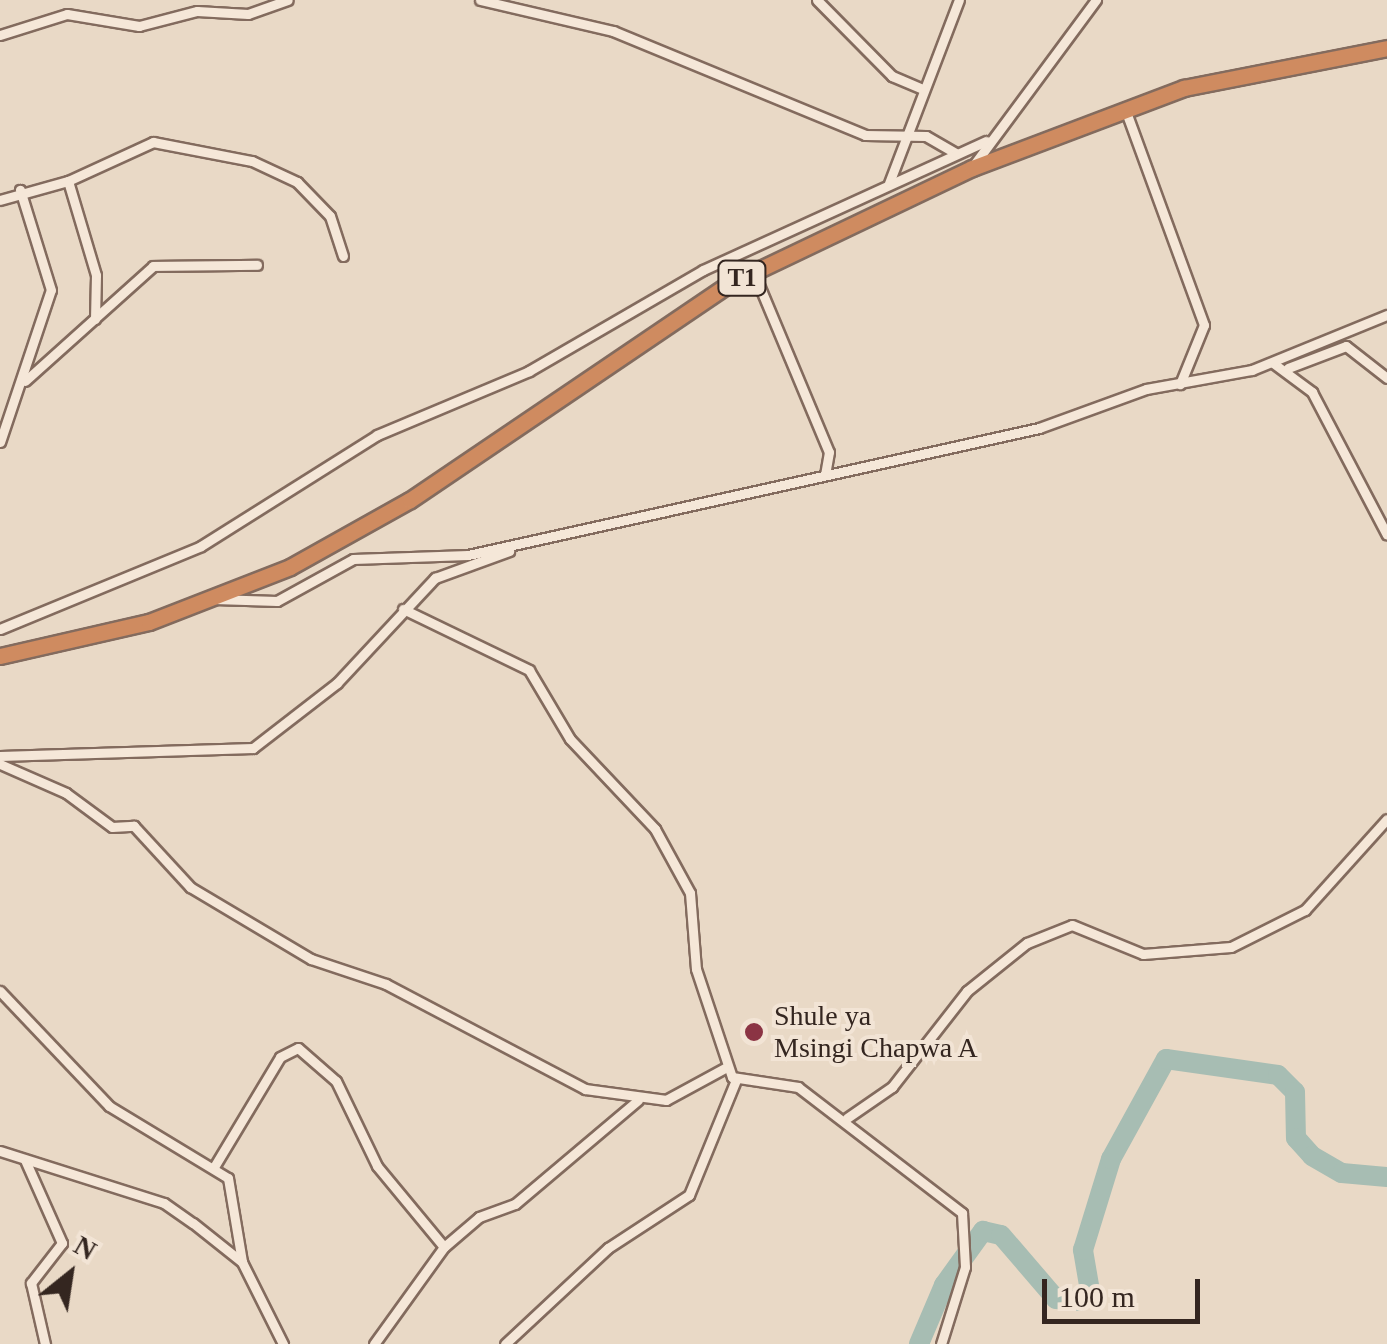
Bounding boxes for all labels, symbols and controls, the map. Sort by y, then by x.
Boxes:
road number: T1 [717,258,767,298]
place label: Shule ya Msingi Chapwa A [774,999,979,1065]
marker: Shule ya Msingi Chapwa A [743,1021,765,1043]
north arrow [20,1224,120,1324]
text: N [69,1229,102,1266]
scale bar [1047,1259,1204,1321]
text: 100 m [1059,1280,1135,1313]

